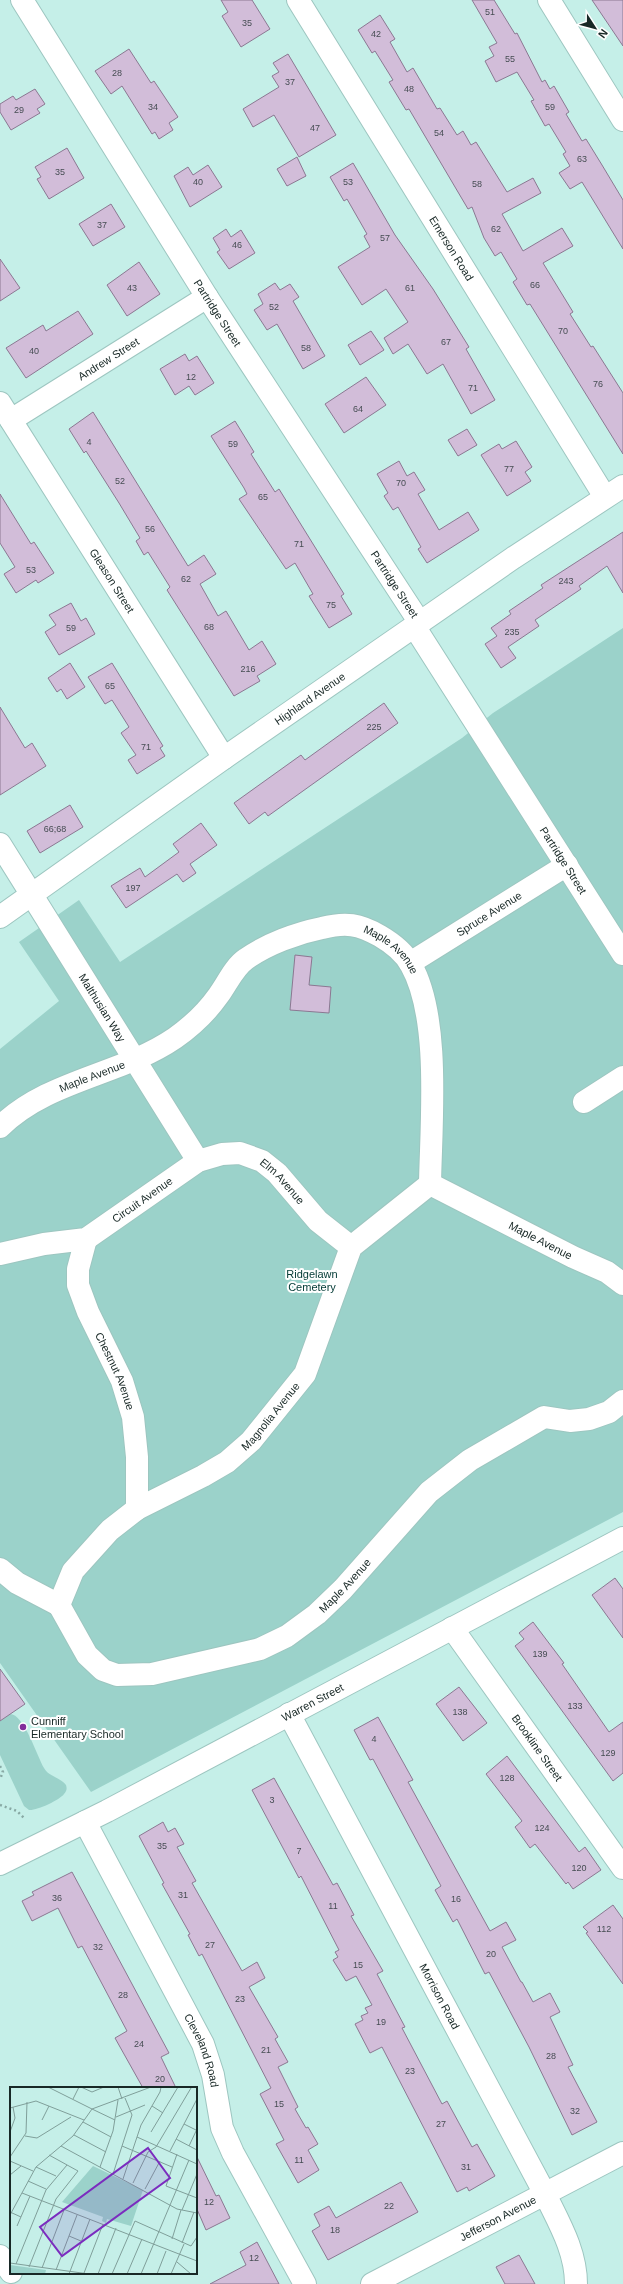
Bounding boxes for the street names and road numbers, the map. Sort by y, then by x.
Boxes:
street label: Emerson Road [427,214,476,283]
street label: Partridge Street [192,277,244,349]
street label: Andrew Street [76,335,141,383]
street label: Gleason Street [87,546,137,615]
street label: Partridge Street [369,549,421,620]
street label: Highland Avenue [272,670,347,727]
street label: Partridge Street [538,825,589,896]
street label: Spruce Avenue [454,889,524,939]
street label: Maple Avenue [362,923,421,976]
street label: Malthusian Way [77,971,128,1044]
street label: Maple Avenue [57,1058,127,1094]
street label: Elm Avenue [258,1156,307,1206]
street label: Circuit Avenue [110,1175,175,1225]
street label: Maple Avenue [507,1219,574,1262]
street label: Chestnut Avenue [93,1330,137,1412]
street label: Magnolia Avenue [239,1380,302,1453]
street label: Maple Avenue [316,1556,373,1615]
street label: Warren Street [280,1681,346,1723]
street label: Brookline Street [510,1712,565,1783]
street label: Morrison Road [417,1962,462,2031]
street label: Cleveland Road [182,2012,221,2088]
street label: Jefferson Avenue [458,2193,538,2243]

